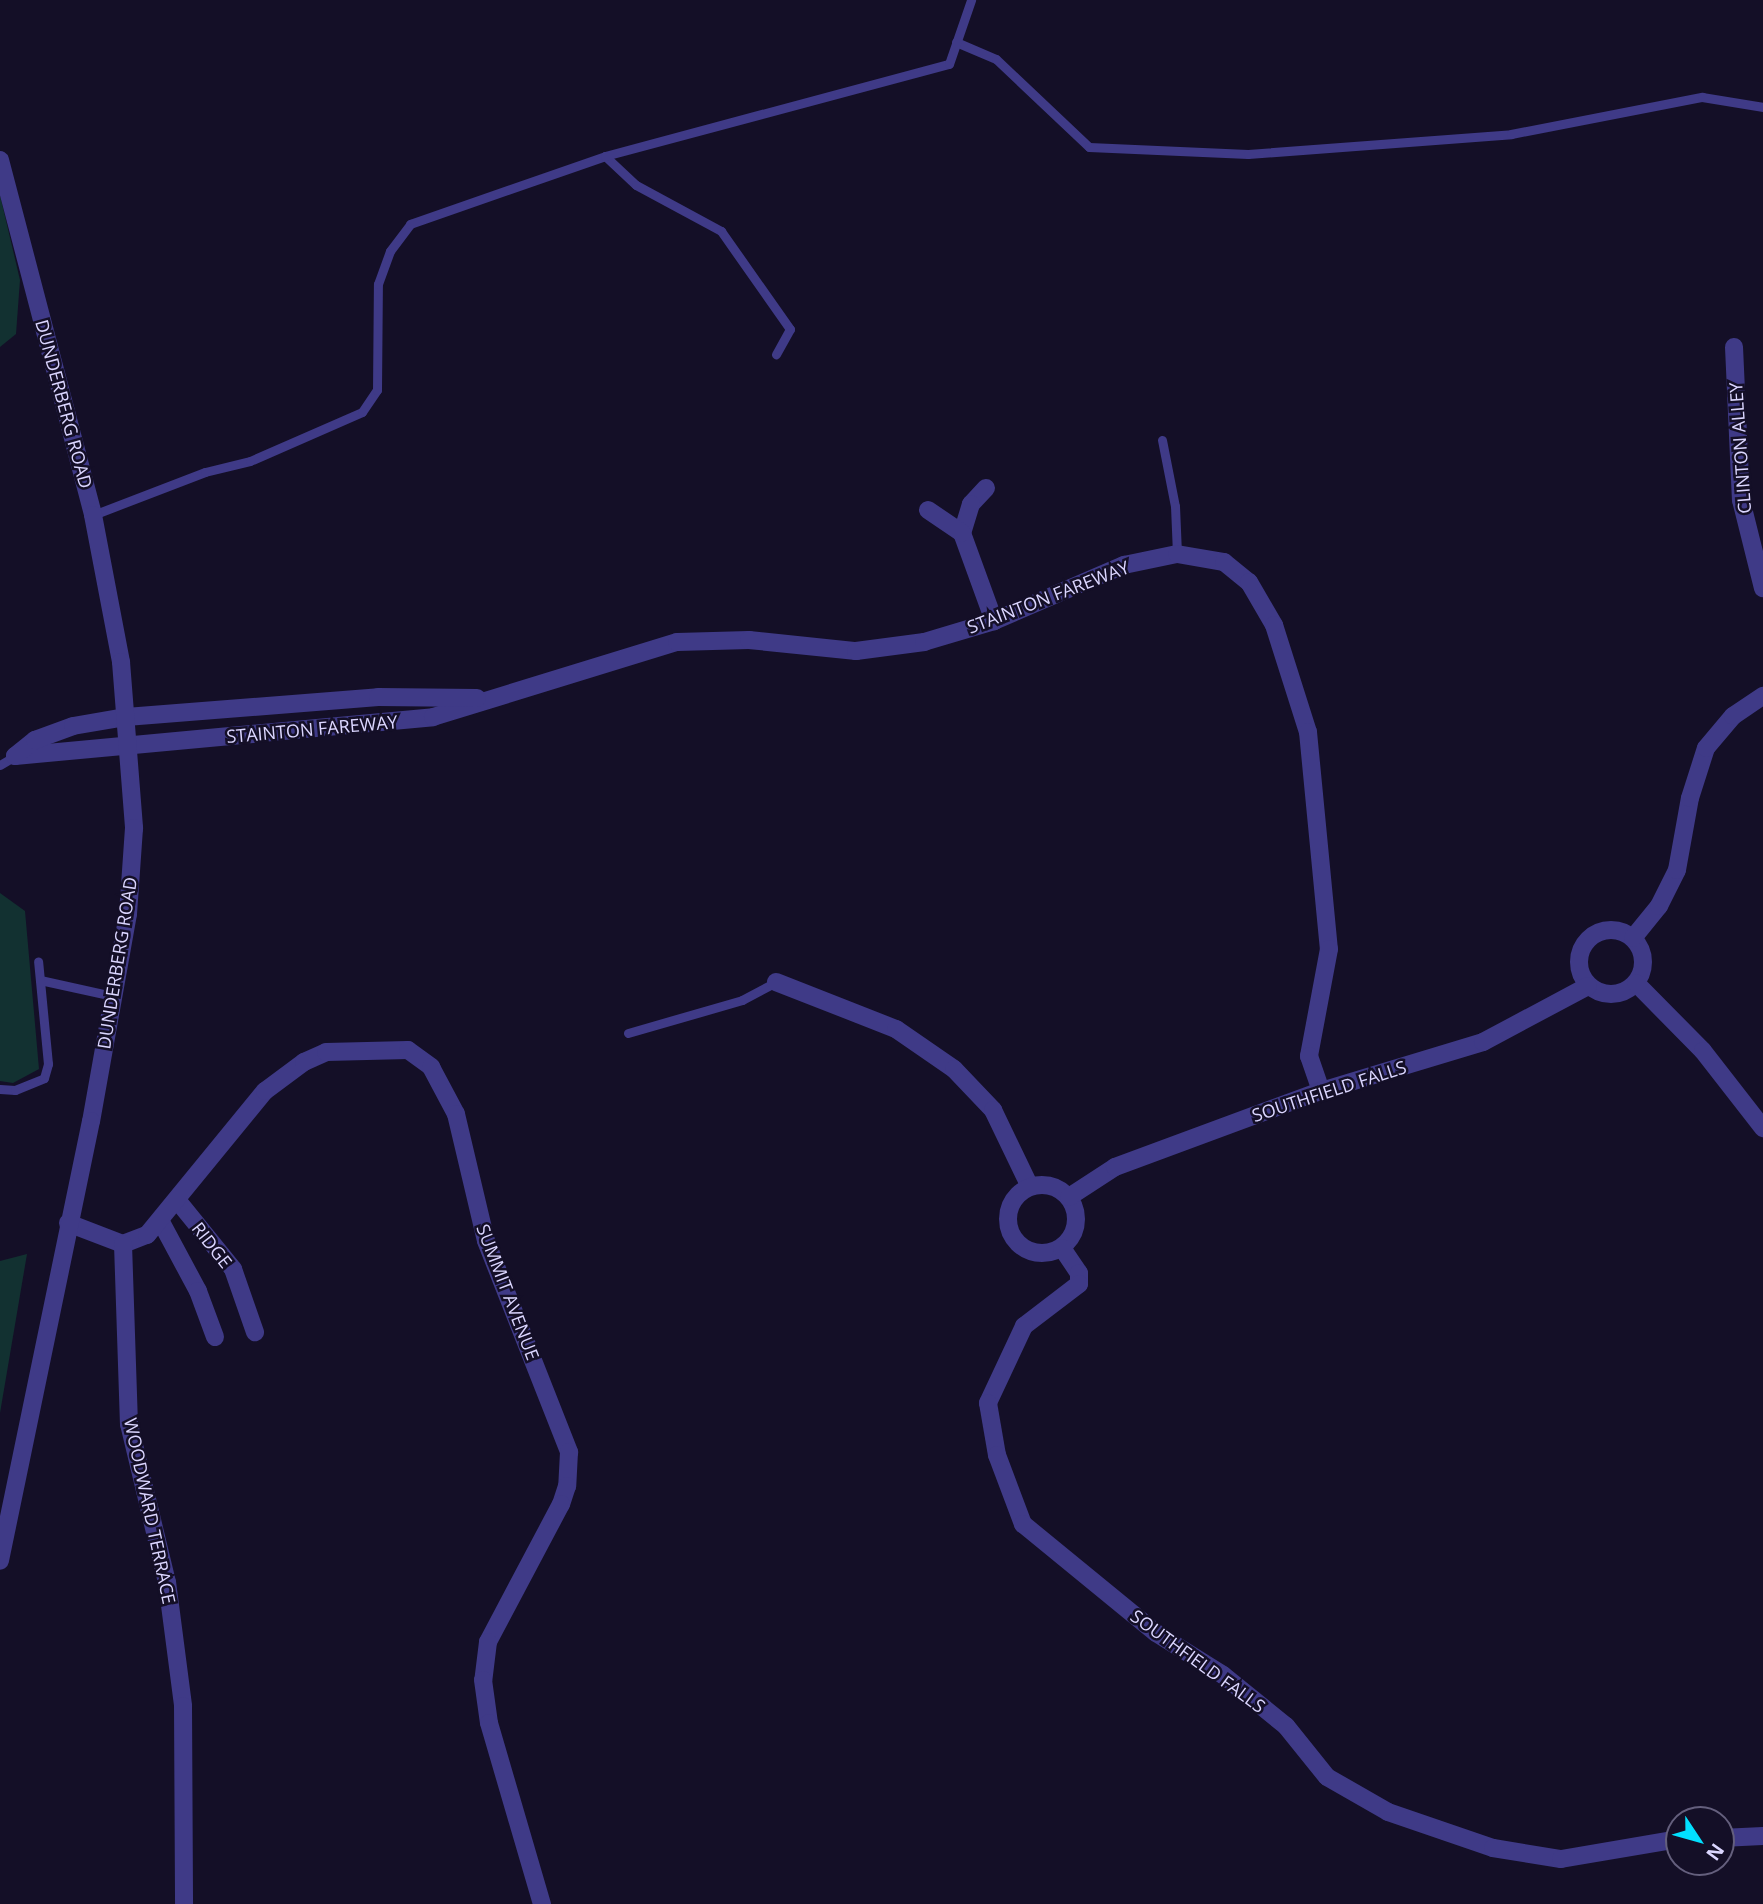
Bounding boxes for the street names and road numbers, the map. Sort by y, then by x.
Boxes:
street label: DUNDERBERG ROAD [31,317,97,491]
street label: CLINTON ALLEY [1725,382,1755,514]
street label: STAINTON FAREWAY [964,556,1132,638]
street label: STAINTON FAREWAY [226,711,398,747]
street label: DUNDERBERG ROAD [93,875,141,1051]
street label: SOUTHFIELD FALLS [1249,1056,1409,1126]
street label: RIDGE [187,1218,237,1272]
street label: SUMMIT AVENUE [472,1221,544,1363]
street label: WOODWARD TERRACE [120,1416,180,1606]
street label: SOUTHFIELD FALLS [1127,1605,1269,1717]

